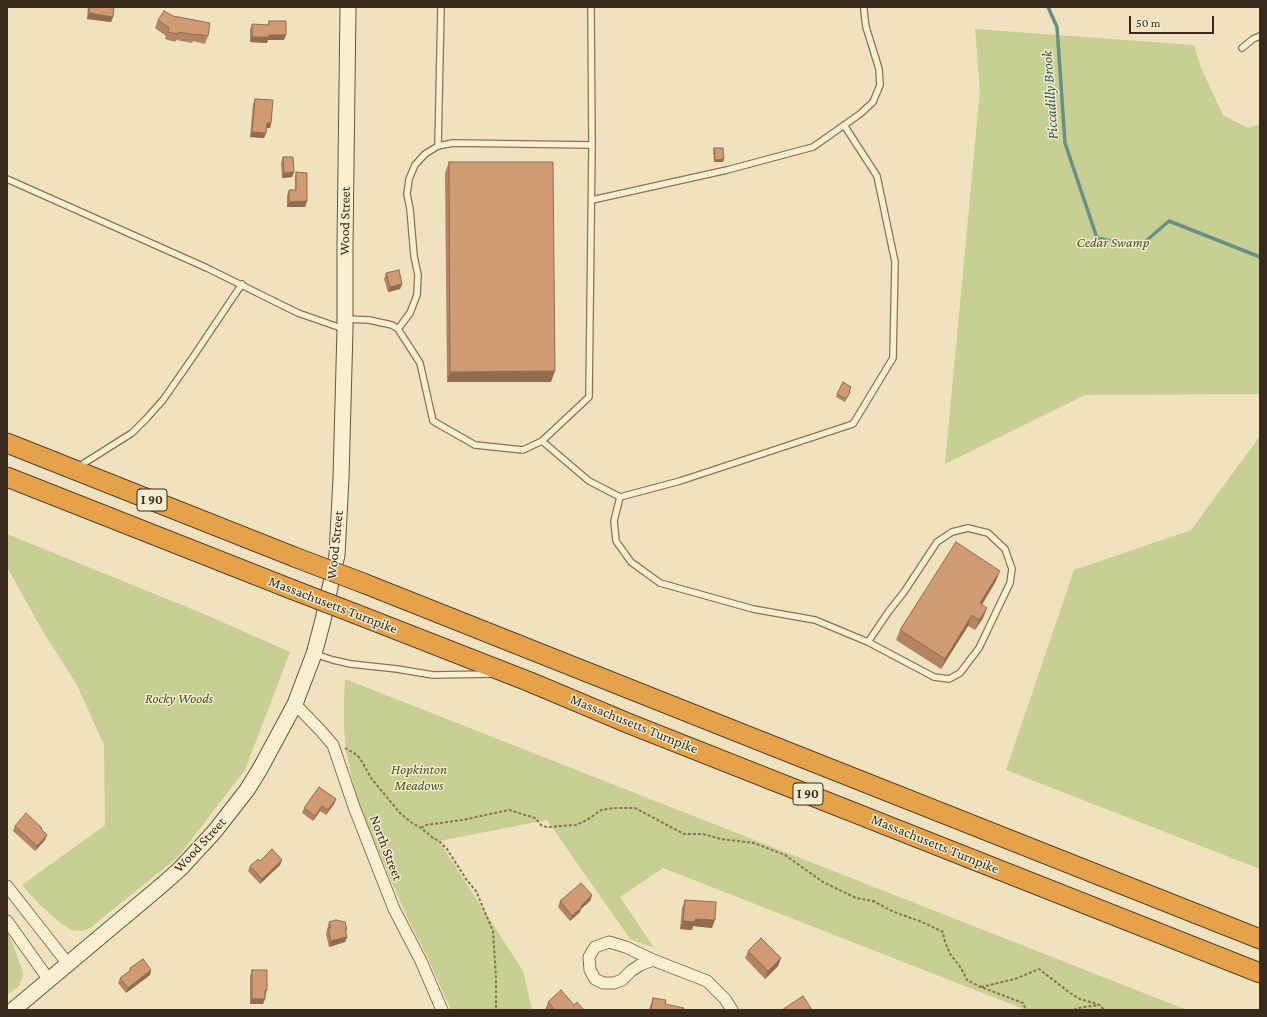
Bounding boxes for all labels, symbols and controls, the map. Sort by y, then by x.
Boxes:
scale bar [1131,8,1216,34]
text: 50 m [1136,16,1160,30]
water label: Piccadilly Brook [1038,50,1062,140]
street label: Wood Street [336,186,354,256]
park label: Cedar Swamp [1076,235,1150,251]
road number: I 90 [137,489,167,511]
street label: Wood Street [323,510,347,580]
street label: Massachusetts Turnpike [266,573,400,637]
park label: Rocky Woods [145,691,213,707]
street label: Massachusetts Turnpike [568,691,700,757]
park label: Hopkinton Meadows [391,762,447,794]
road number: I 90 [793,783,823,805]
street label: Massachusetts Turnpike [869,811,1001,877]
street label: North Street [366,813,406,883]
street label: Wood Street [170,814,230,876]

